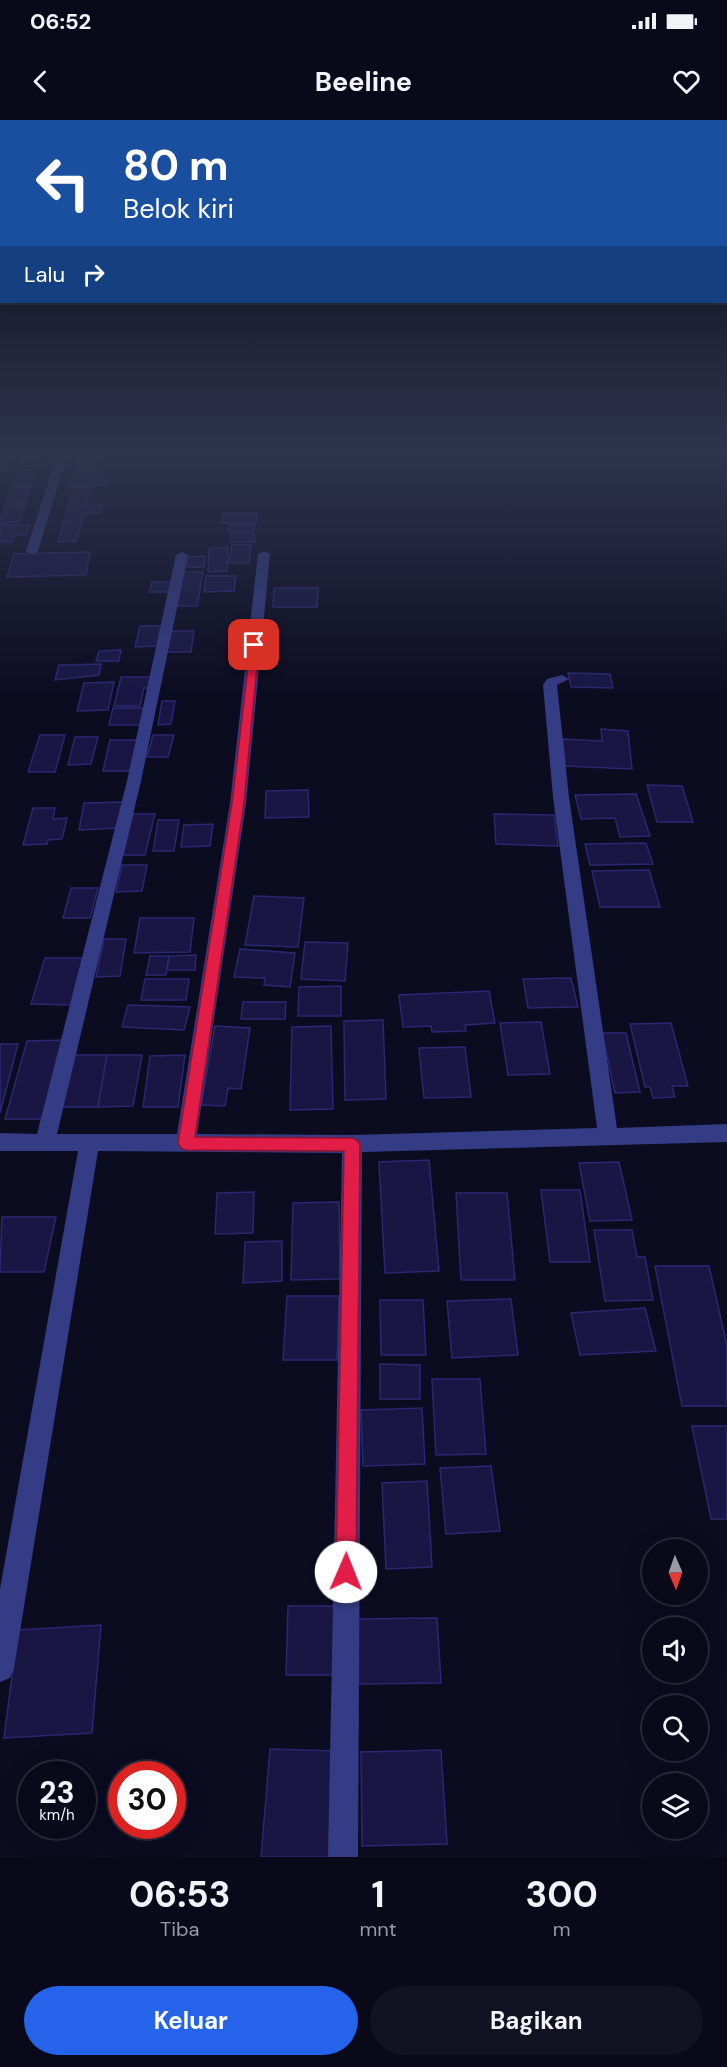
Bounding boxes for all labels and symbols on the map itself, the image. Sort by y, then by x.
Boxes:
pin [228,619,279,670]
north arrow [642,1539,708,1605]
position arrow [314,1540,378,1604]
speed limit sign: 30 [108,1761,186,1839]

